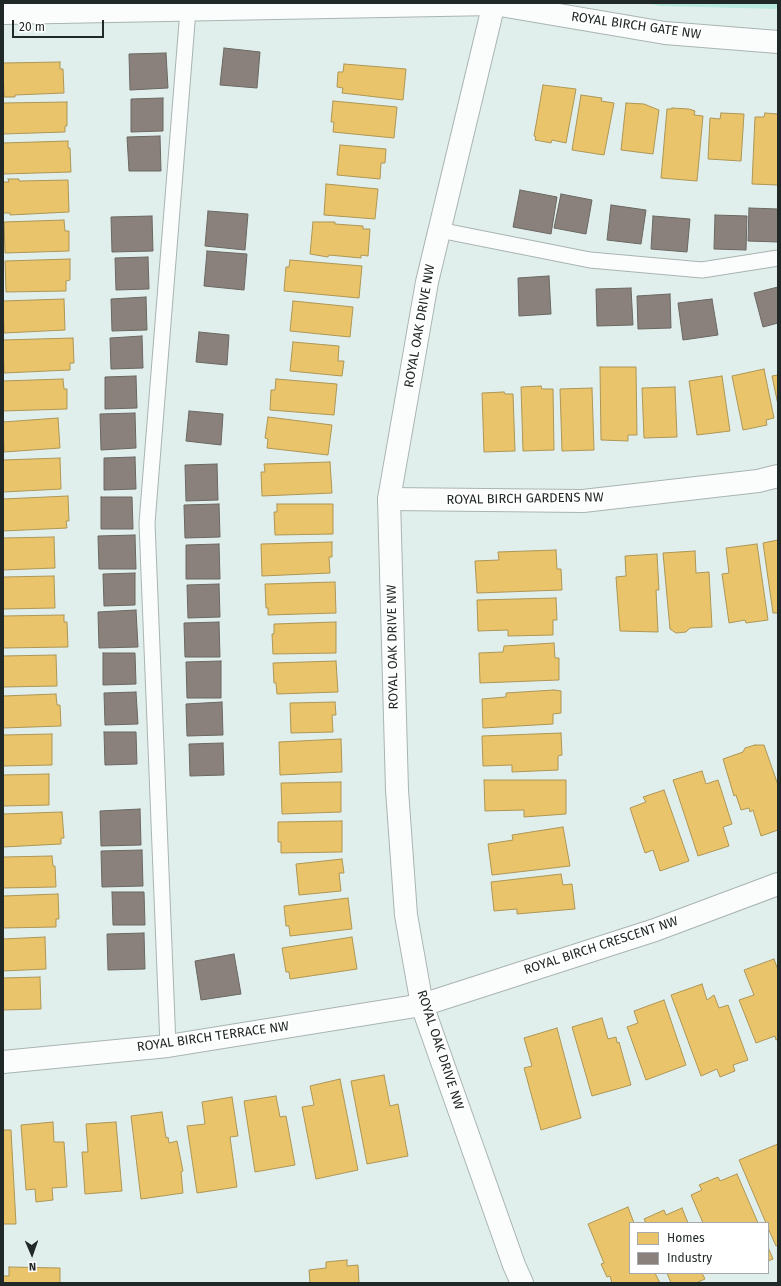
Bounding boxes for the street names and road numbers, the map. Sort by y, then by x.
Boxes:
street label: ROYAL BIRCH GATE NW [570,9,702,43]
street label: ROYAL OAK DRIVE NW [401,263,439,389]
street label: ROYAL BIRCH GARDENS NW [446,490,604,508]
street label: ROYAL OAK DRIVE NW [384,584,402,710]
street label: ROYAL BIRCH CRESCENT NW [522,914,680,978]
street label: ROYAL OAK DRIVE NW [413,988,467,1112]
street label: ROYAL BIRCH TERRACE NW [136,1019,290,1055]

